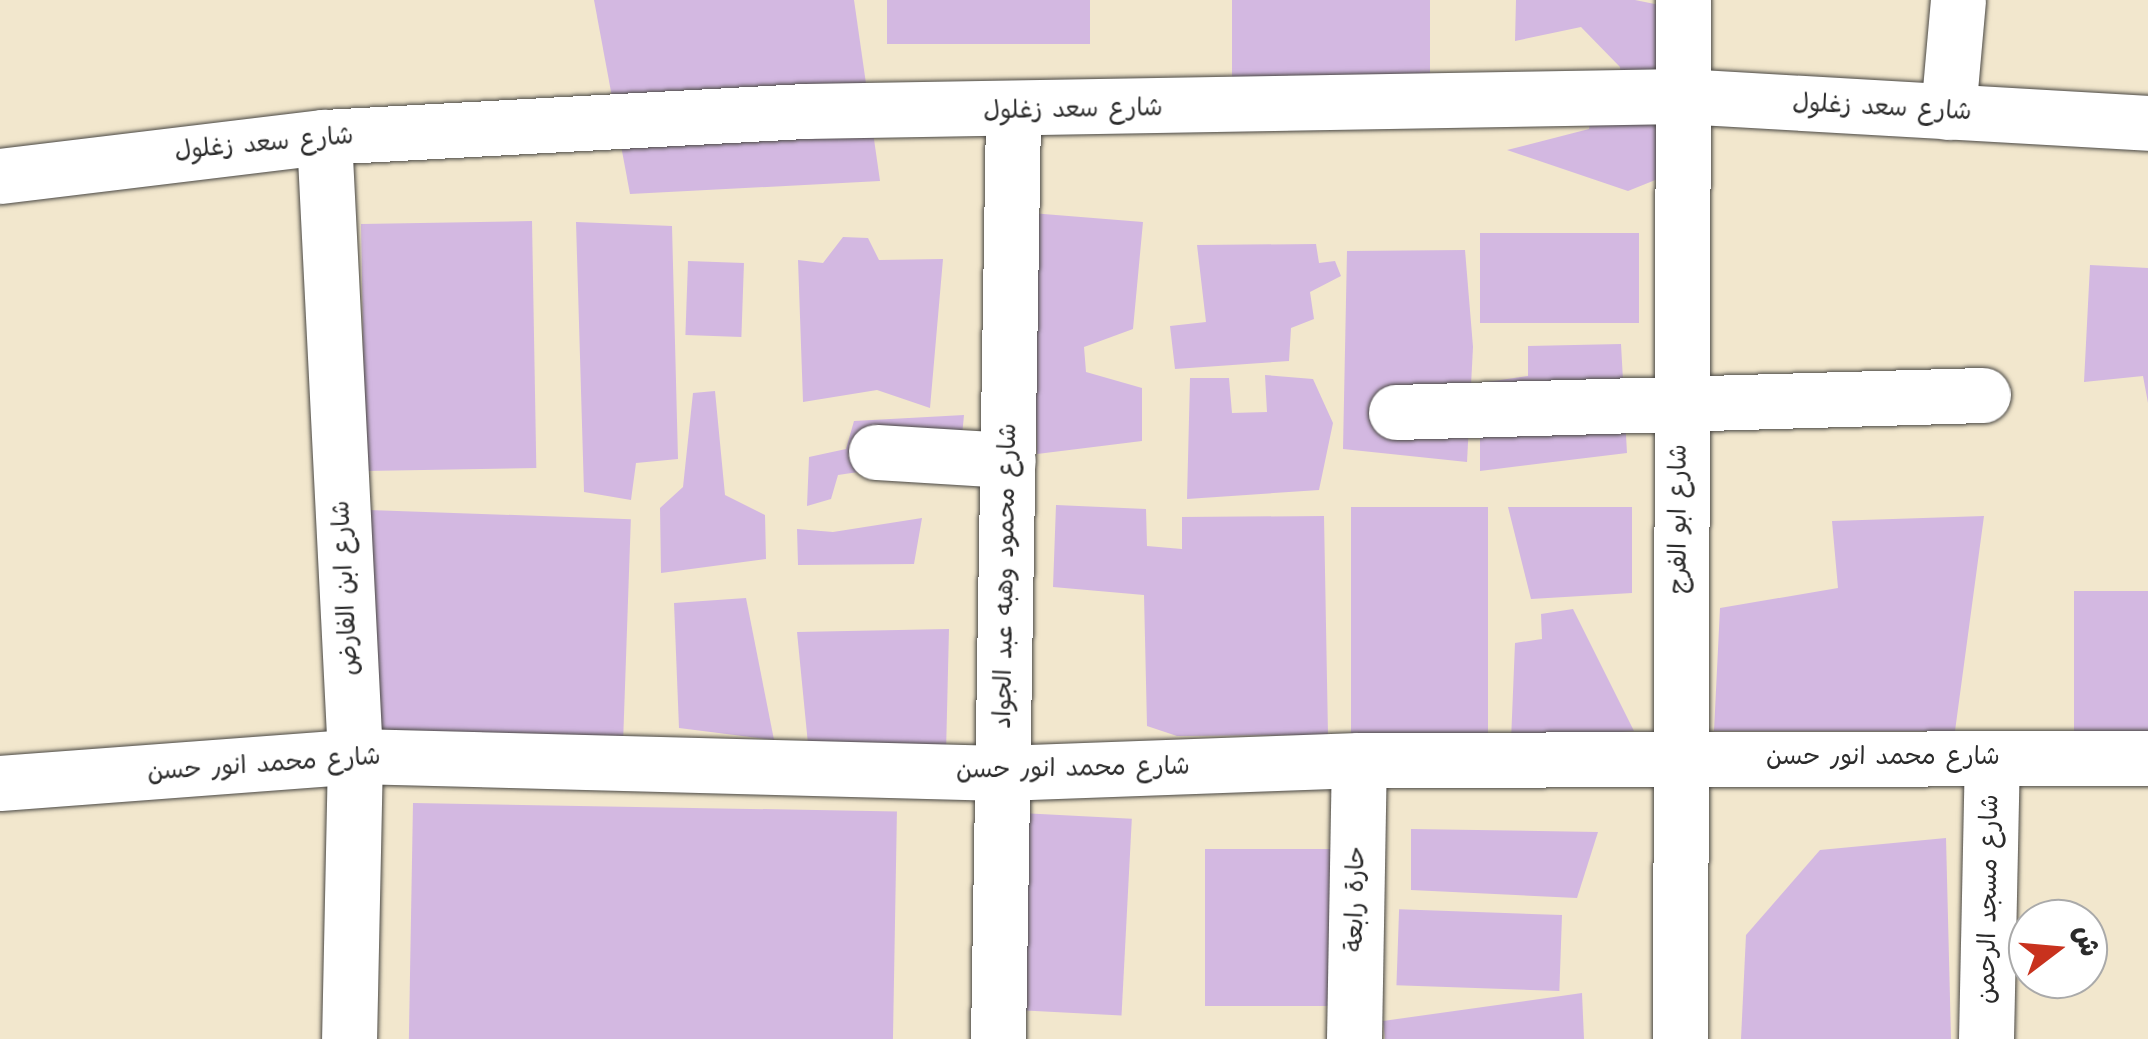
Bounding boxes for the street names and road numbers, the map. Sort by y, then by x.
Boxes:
street label: شارع سعد زغلول [1792,88,1972,128]
street label: شارع سعد زغلول [983,93,1163,127]
street label: شارع سعد زغلول [173,121,355,167]
street label: شارع محمود وهبه عبد الجواد [988,423,1024,729]
street label: شارع ابو الفرج [1664,444,1694,594]
street label: شارع ابن الفارض [326,500,366,676]
street label: شارع محمد انور حسن [146,742,382,788]
street label: شارع محمد انور حسن [1766,742,2000,772]
street label: شارع محمد انور حسن [956,752,1190,786]
street label: شارع مسجد الرحمن [1972,794,2006,1004]
street label: حارة رابعة [1340,846,1372,952]

